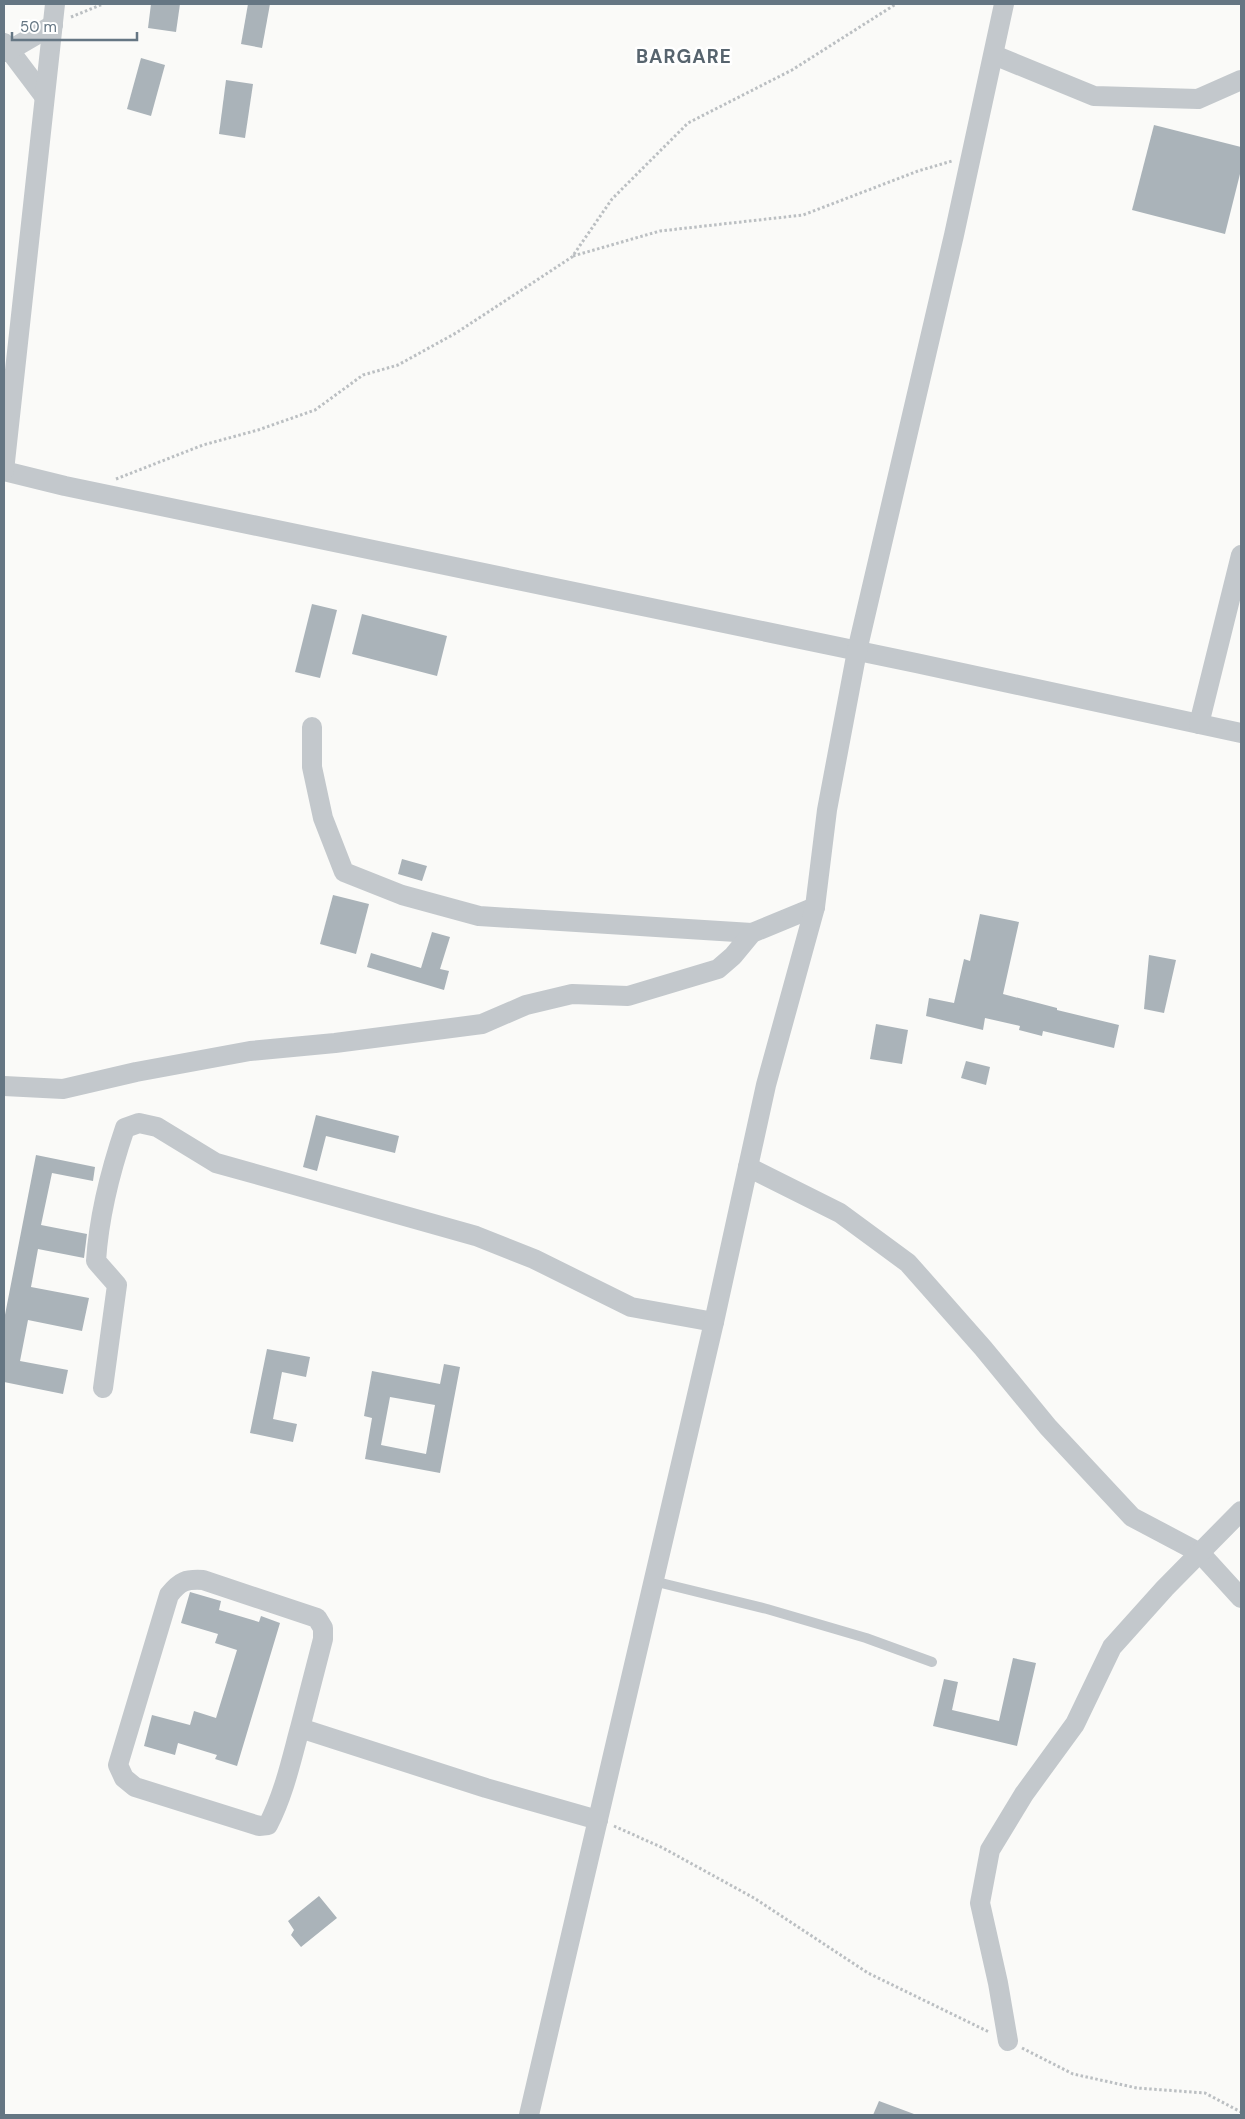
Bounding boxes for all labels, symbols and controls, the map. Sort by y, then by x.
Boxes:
scale bar [12,10,138,42]
text: 50 m [20,17,57,37]
district label: BARGARE [636,44,732,69]

